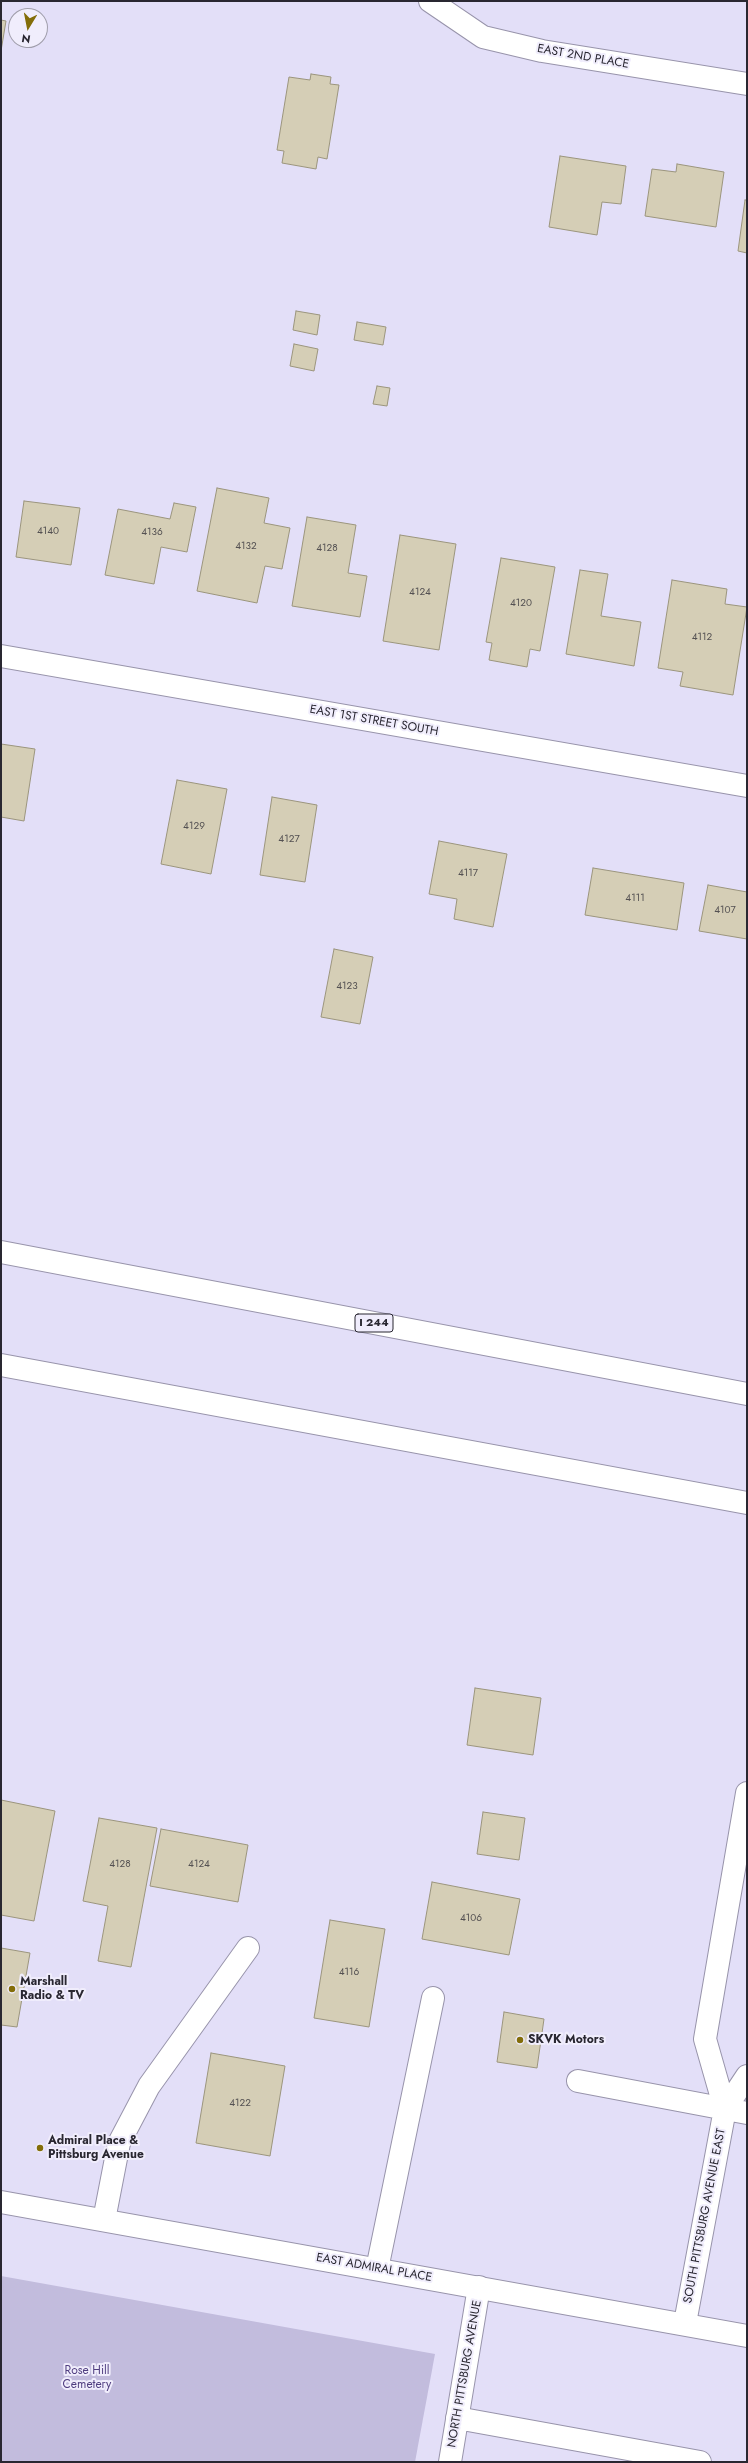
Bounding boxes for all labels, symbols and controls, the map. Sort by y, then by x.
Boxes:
north arrow [8,8,48,48]
text: N [20,30,32,47]
street label: EAST 2ND PLACE [536,42,630,72]
house number: 4140 [37,526,59,538]
house number: 4136 [141,527,163,539]
house number: 4132 [235,541,257,553]
house number: 4128 [316,543,338,555]
house number: 4124 [409,587,431,599]
house number: 4120 [510,598,532,610]
house number: 4112 [692,632,712,644]
street label: EAST 1ST STREET SOUTH [309,703,439,739]
house number: 4129 [183,821,205,833]
house number: 4127 [278,834,300,846]
house number: 4117 [458,868,478,880]
house number: 4111 [625,893,645,905]
house number: 4107 [714,905,736,917]
house number: 4123 [336,981,358,993]
road number: I 244 [355,1314,393,1332]
house number: 4128 [109,1859,131,1871]
house number: 4124 [188,1859,210,1871]
house number: 4106 [460,1913,482,1925]
house number: 4116 [339,1967,359,1979]
place label: Marshall Radio & TV [20,1975,84,2003]
marker: Marshall Radio & TV [7,1984,17,1994]
place label: SKVK Motors [528,2033,604,2047]
marker: SKVK Motors [515,2035,525,2045]
house number: 4122 [229,2098,251,2110]
street label: SOUTH PITTSBURG AVENUE EAST [681,2127,729,2305]
place label: Admiral Place & Pittsburg Avenue [48,2134,144,2162]
marker: Admiral Place & Pittsburg Avenue [35,2143,45,2153]
street label: EAST ADMIRAL PLACE [315,2251,433,2285]
street label: NORTH PITTSBURG AVENUE [445,2299,485,2449]
park label: Rose Hill Cemetery [63,2364,111,2392]

